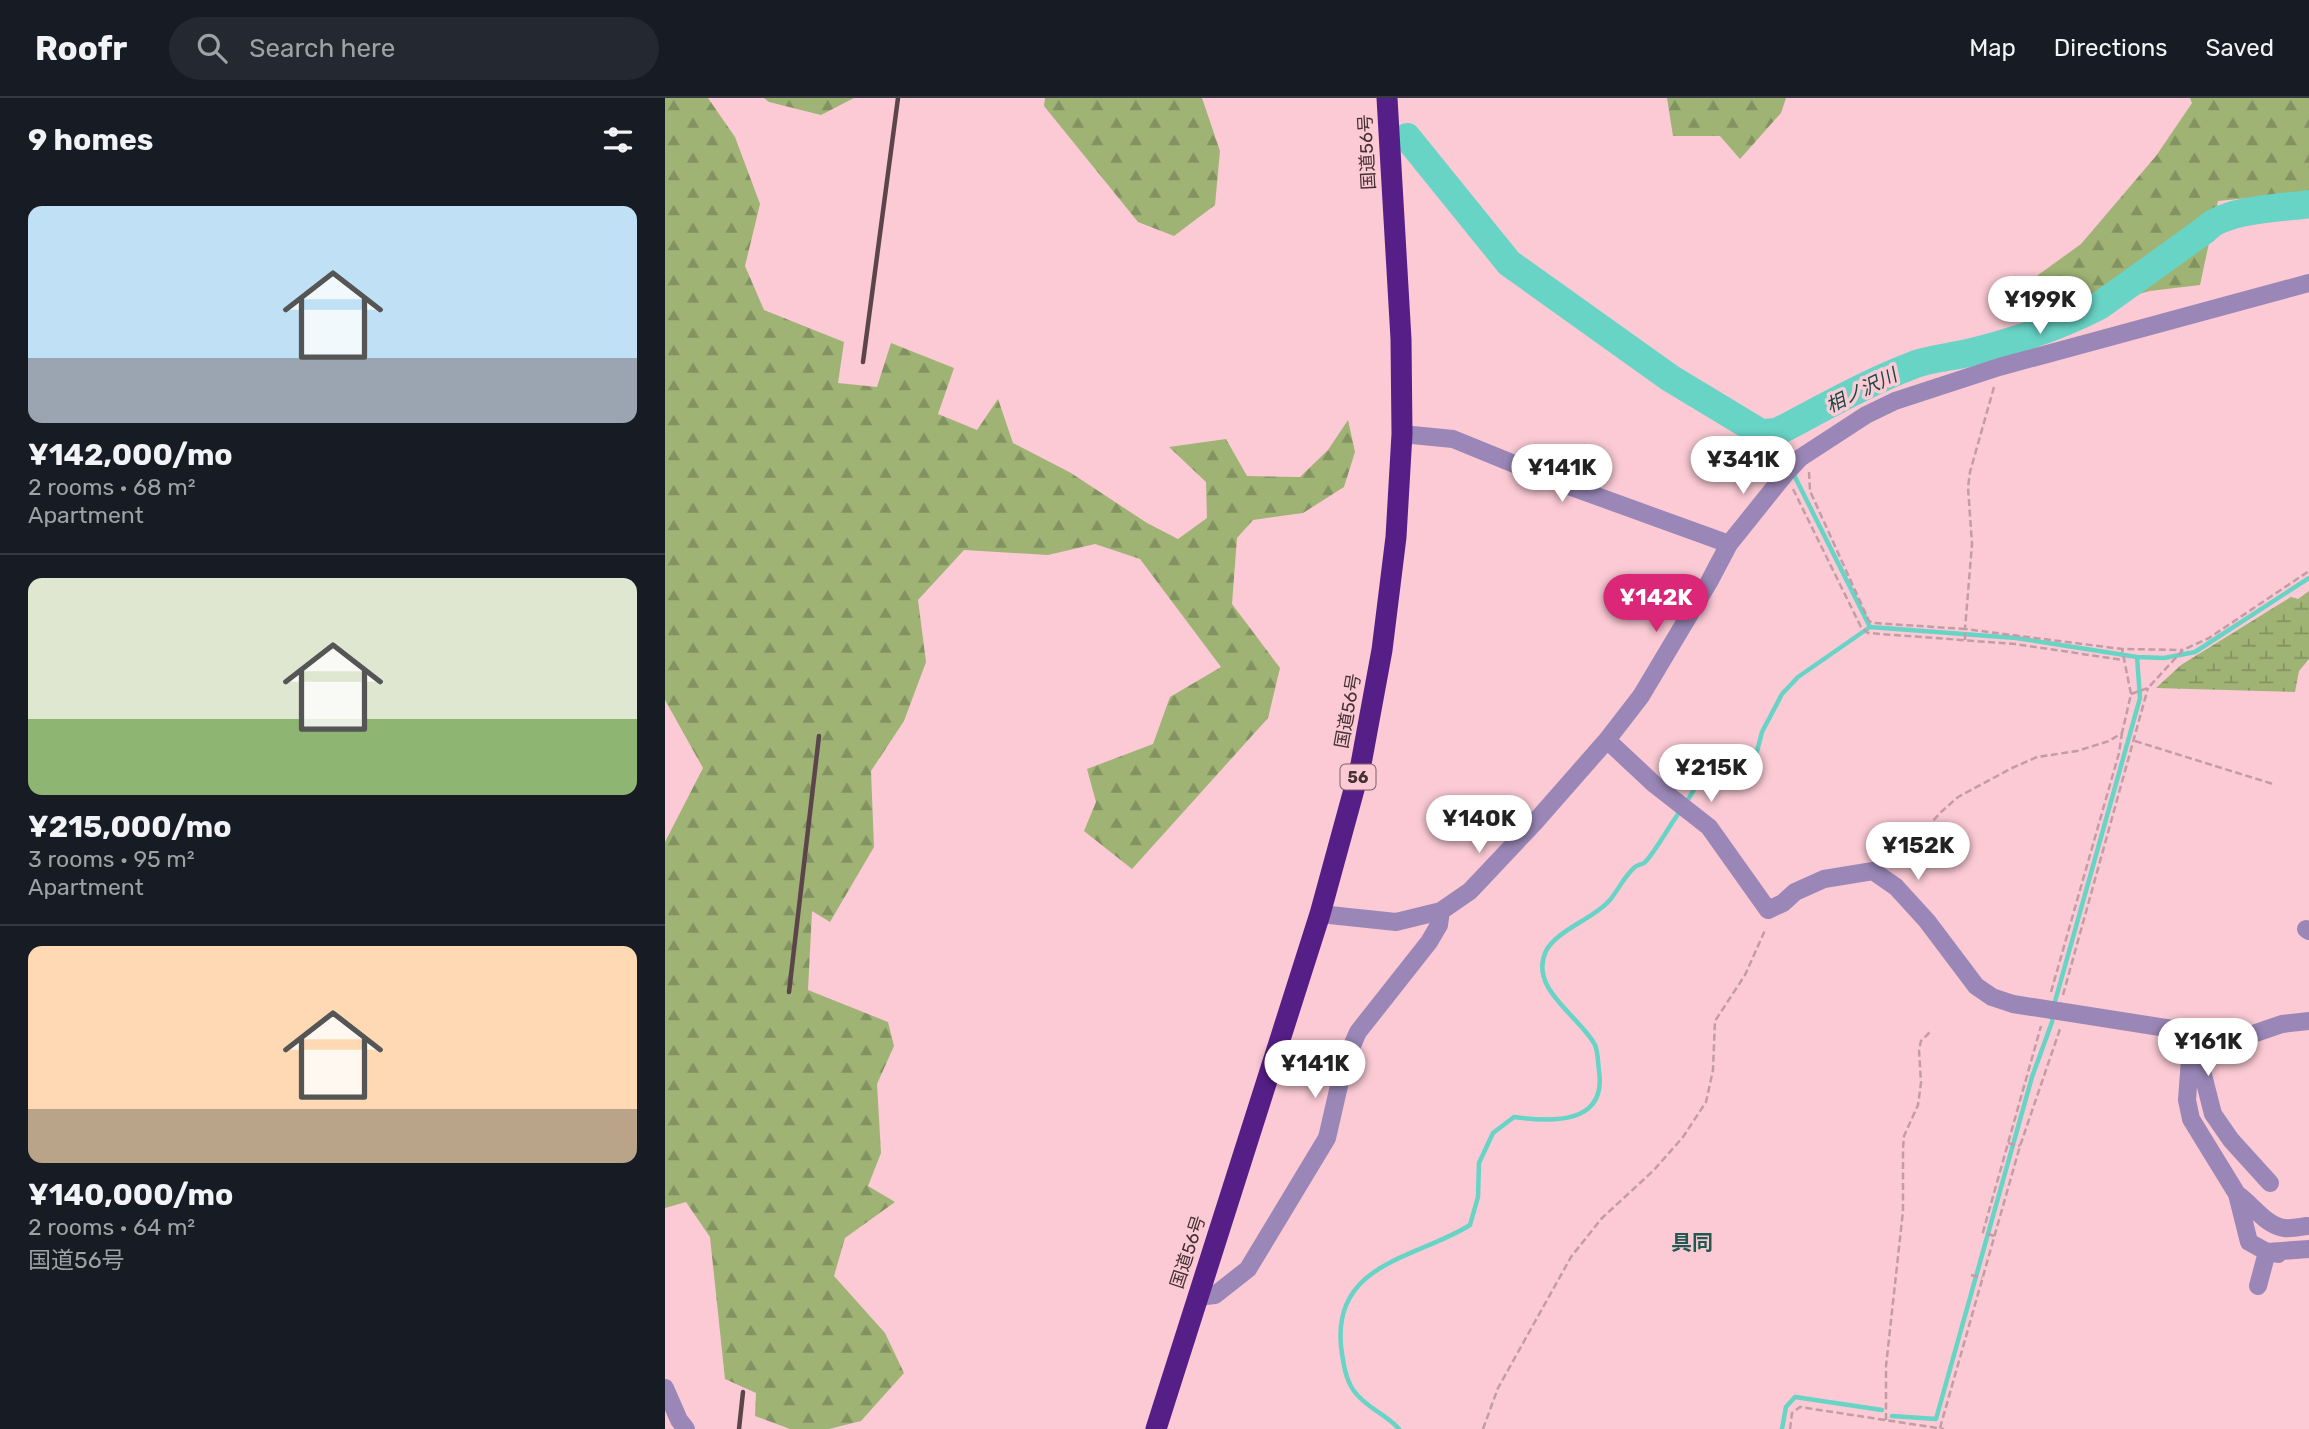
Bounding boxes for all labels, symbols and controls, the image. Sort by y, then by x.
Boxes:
search box [169,17,659,80]
text: Roofr [35,29,127,68]
icon: search [193,29,231,67]
text: Search here [249,33,395,64]
text: Map [1969,34,2016,62]
text: Directions [2054,34,2167,62]
text: Saved [2205,34,2274,62]
street label: 国道56号 [1354,114,1380,190]
icon: filters [599,121,637,159]
text: 9 homes [28,122,153,158]
icon: home [270,252,396,378]
pin: ¥199K [1991,276,2089,336]
text: ¥199K [2004,285,2076,313]
water label: 相ノ沢川 [1822,363,1902,417]
pin: ¥341K [1694,436,1792,496]
text: ¥142,000/mo [28,437,233,473]
pin: ¥141K [1513,444,1611,504]
text: ¥341K [1707,445,1779,473]
text: ¥141K [1527,453,1597,481]
text: 2 rooms · 68 m² [28,473,196,501]
text: Apartment [28,501,144,529]
pin: ¥142K [1607,574,1705,634]
text: ¥142K [1619,583,1693,611]
icon: home [270,624,396,750]
street label: 国道56号 [1331,672,1365,750]
pin: ¥215K [1662,744,1760,804]
text: ¥215K [1675,753,1747,781]
road number: 56 [1341,764,1375,790]
pin: ¥140K [1430,796,1528,855]
text: ¥140K [1442,804,1516,832]
text: ¥215,000/mo [28,809,231,845]
pin: ¥152K [1869,822,1967,882]
text: ¥152K [1882,831,1954,859]
text: 3 rooms · 95 m² [28,845,195,873]
text: Apartment [28,873,144,901]
icon: home [270,992,396,1118]
pin: ¥161K [2159,1018,2257,1078]
text: ¥161K [2174,1027,2242,1055]
pin: ¥141K [1266,1040,1364,1100]
text: ¥141K [1280,1049,1350,1077]
text: ¥140,000/mo [28,1177,233,1213]
text: 2 rooms · 64 m² [28,1213,195,1241]
street label: 国道56号 [1166,1213,1210,1291]
district label: 具同 [1671,1230,1713,1255]
text: 国道56号 [28,1246,125,1274]

